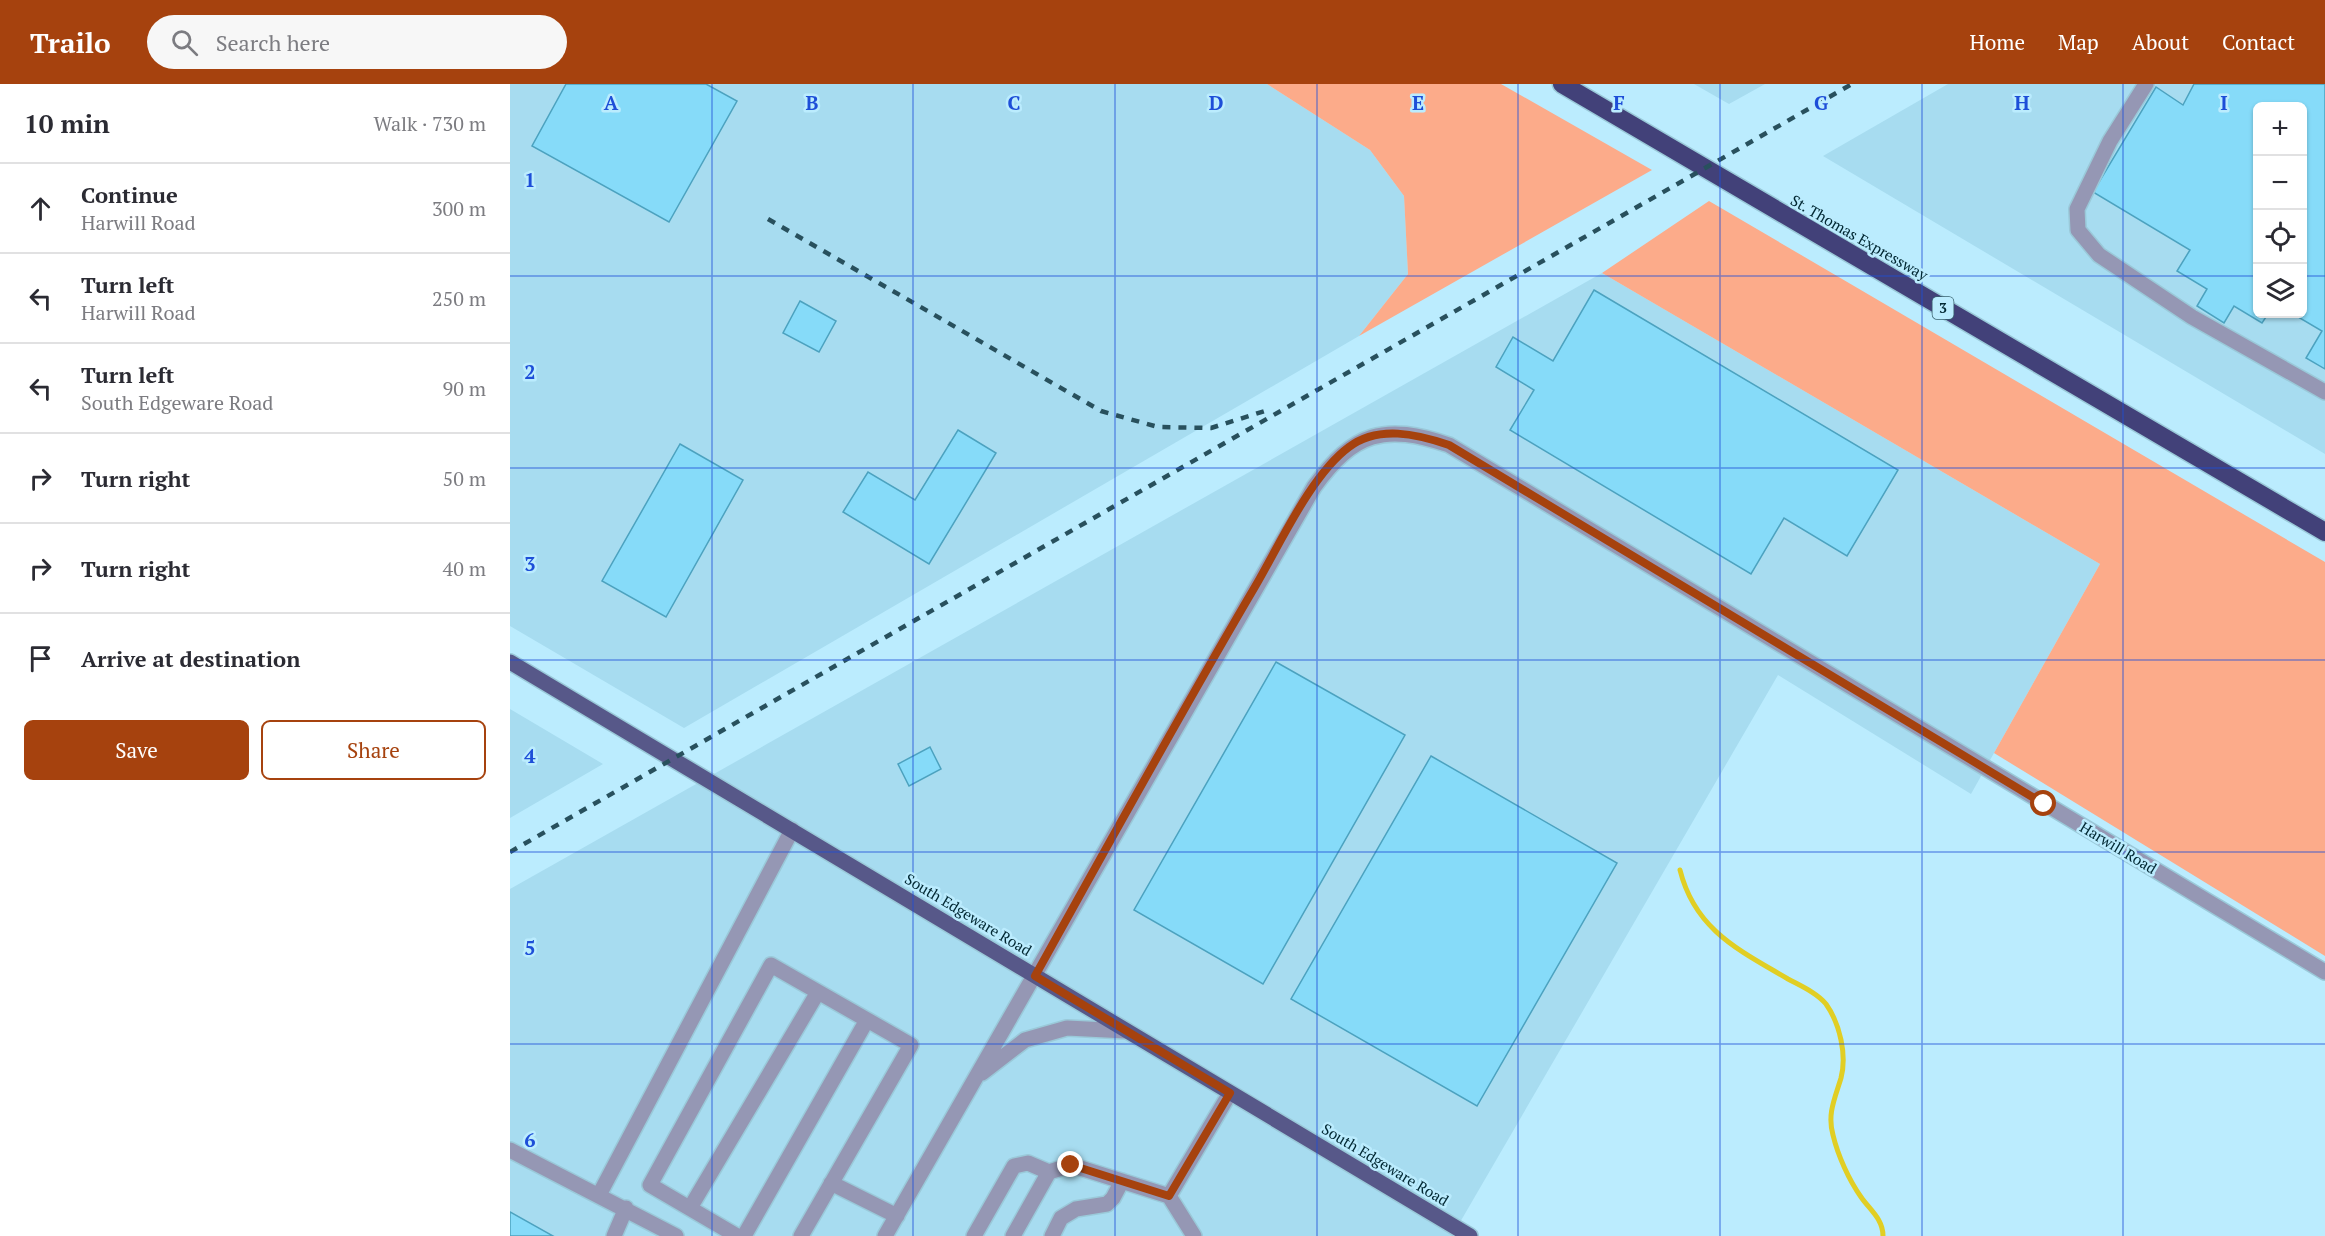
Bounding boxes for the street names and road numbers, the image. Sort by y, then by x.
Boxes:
street label: St. Thomas Expressway [1787,190,1932,285]
road number: 3 [1932,297,1954,319]
street label: Harwill Road [2077,816,2161,878]
street label: South Edgeware Road [901,868,1036,960]
street label: South Edgeware Road [1318,1118,1453,1210]

